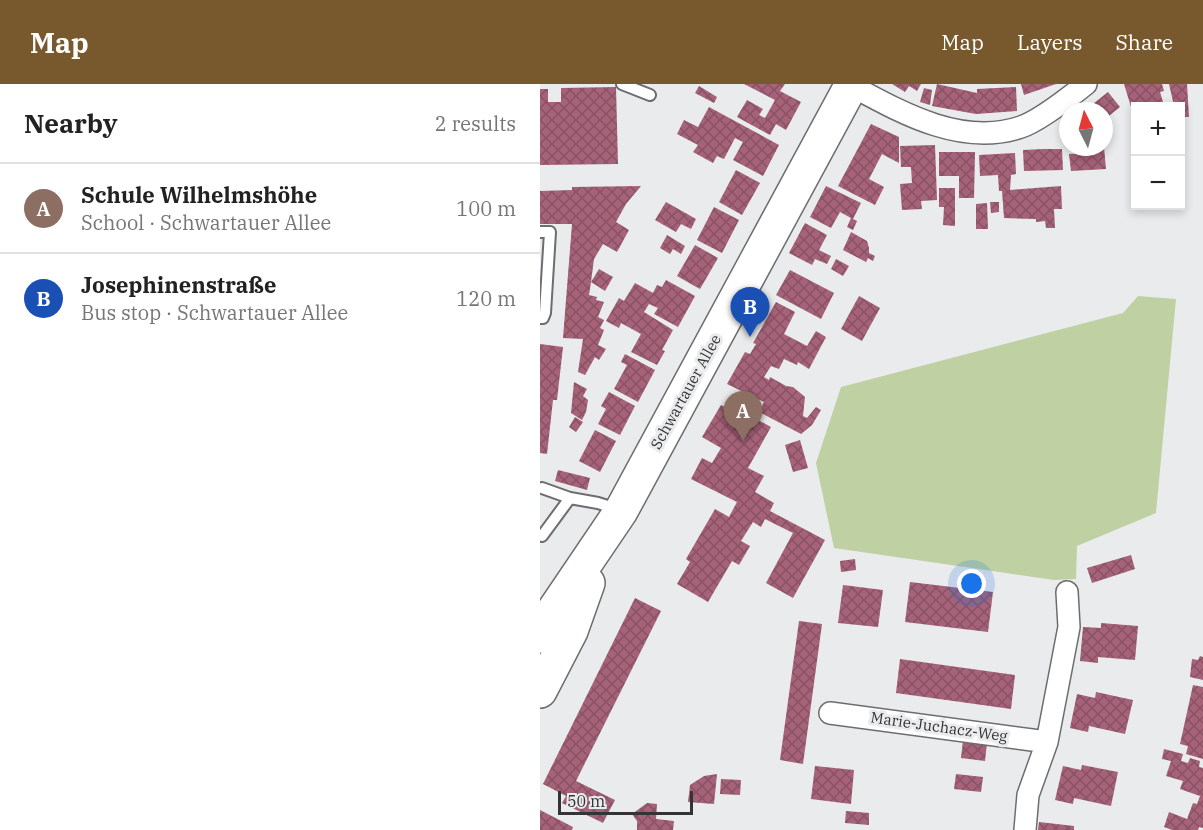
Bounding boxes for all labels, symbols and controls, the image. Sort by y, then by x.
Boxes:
text: Map [30,24,89,61]
text: Map [941,28,984,56]
text: Layers [1017,28,1083,56]
text: Share [1116,28,1173,56]
north arrow [1059,102,1113,156]
map controls [1131,102,1185,210]
button: + [1131,102,1185,156]
text: Nearby [24,106,118,140]
text: 2 results [435,110,516,137]
button: − [1131,156,1185,210]
text: Schule Wilhelmshöhe [81,180,317,209]
text: A [37,195,50,222]
text: 100 m [456,195,516,222]
text: School · Schwartauer Allee [81,209,331,236]
text: Josephinenstraße [81,270,276,299]
text: B [36,285,51,312]
text: 120 m [456,285,516,312]
pin: B [730,288,770,337]
text: Bus stop · Schwartauer Allee [81,299,348,326]
street label: Schwartauer Allee [646,331,725,453]
pin: A [724,392,762,441]
your location [957,569,986,598]
street label: Marie-Juchacz-Weg [869,707,1009,746]
scale bar [558,788,693,816]
text: 50 m [567,791,605,811]

